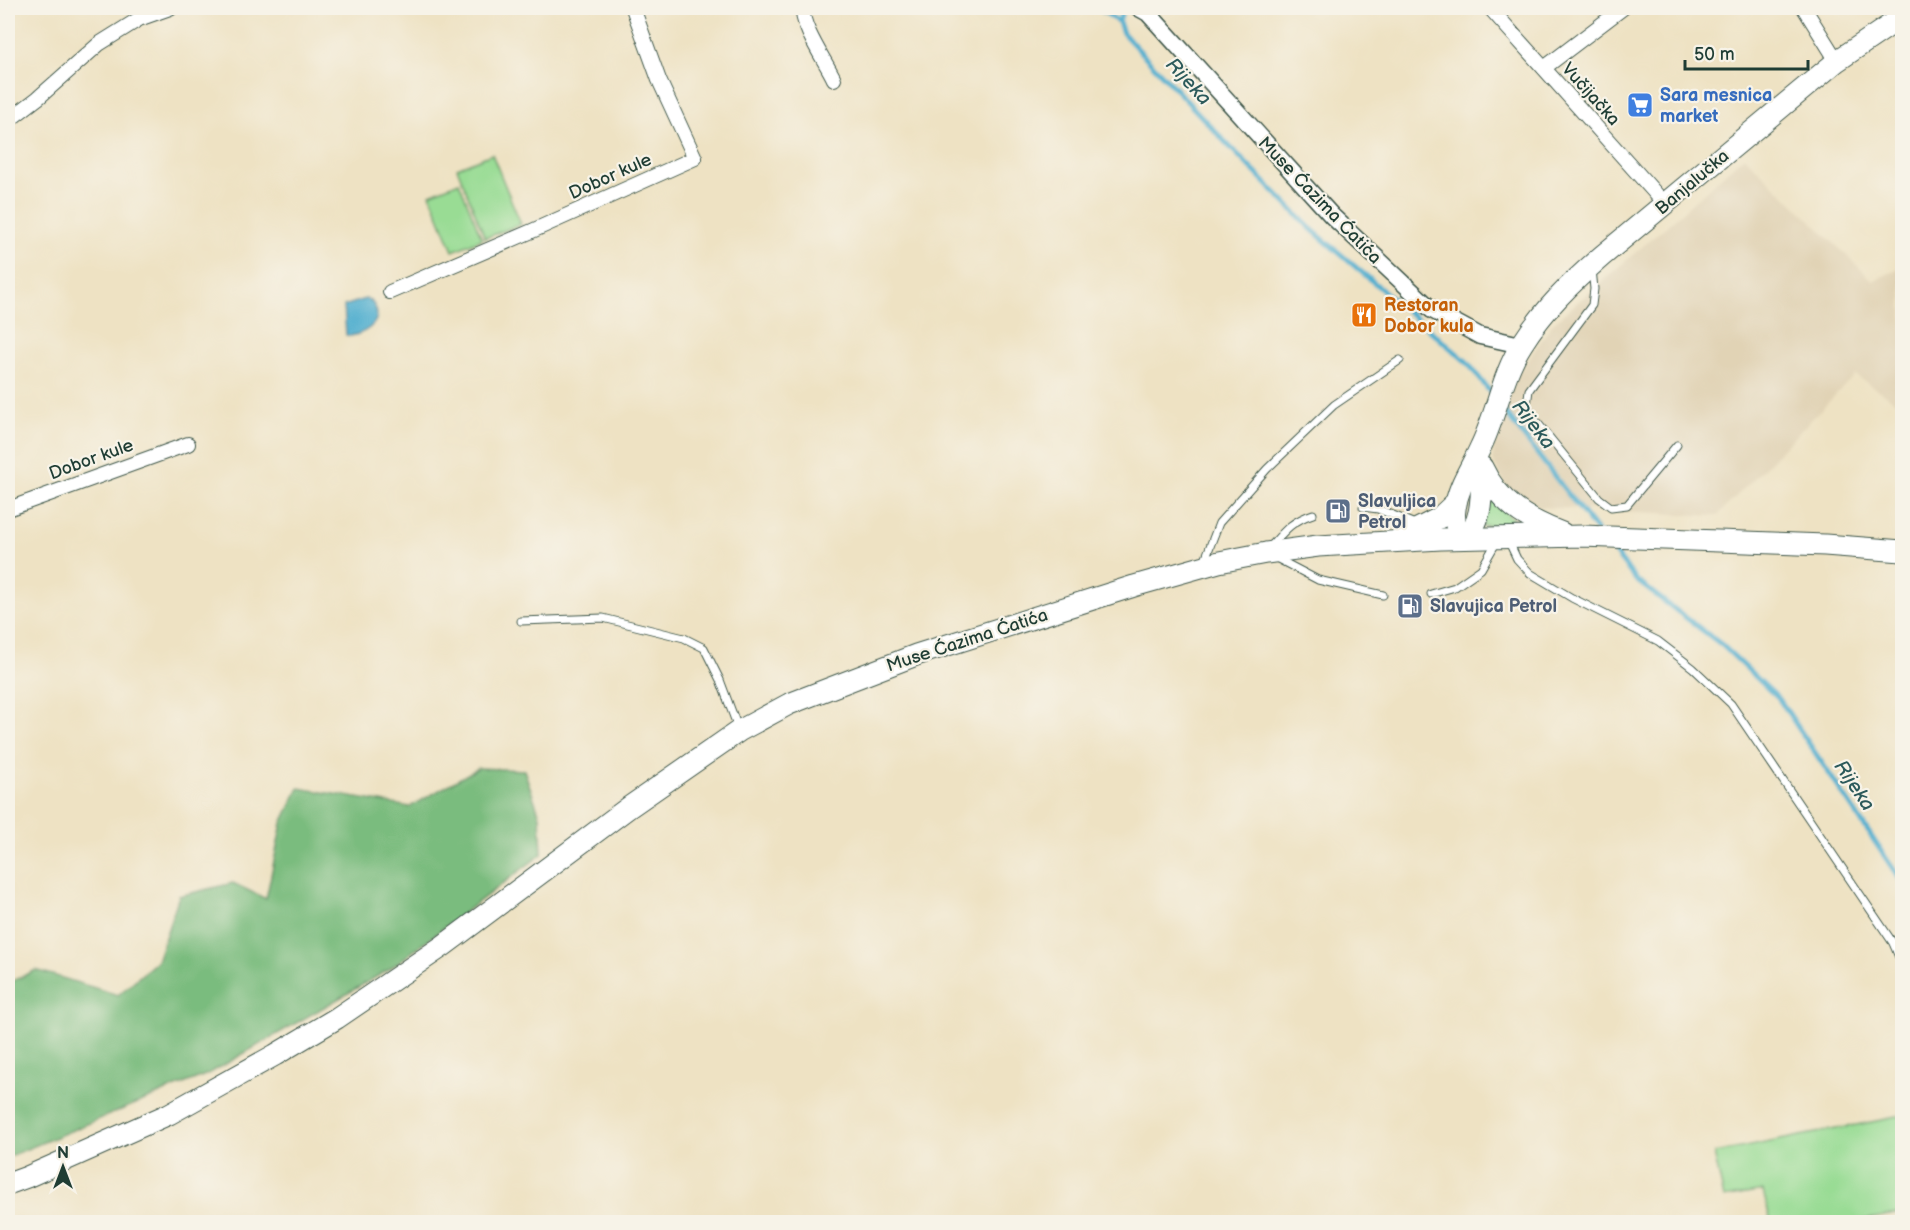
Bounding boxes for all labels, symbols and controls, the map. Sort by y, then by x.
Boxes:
scale bar [1685,33,1808,71]
text: 50 m [1694,44,1735,65]
water label: Rijeka [1160,53,1216,110]
street label: Vučijačka [1557,59,1624,130]
place label: Sara mesnica market [1660,85,1772,127]
supermarket icon: Sara mesnica market [1625,90,1655,120]
street label: Muse Ćazima Ćatića [1254,131,1387,268]
street label: Banjalučka [1651,146,1733,219]
street label: Dobor kule [566,149,655,204]
place label: Restoran Dobor kula [1384,295,1474,337]
restaurant icon: Restoran Dobor kula [1349,300,1379,330]
water label: Rijeka [1507,395,1560,454]
street label: Dobor kule [46,434,136,484]
place label: Slavuljica Petrol [1358,491,1436,533]
fuel station icon: Slavuljica Petrol [1323,496,1353,526]
fuel station icon: Slavujica Petrol [1395,591,1425,621]
place label: Slavujica Petrol [1430,596,1557,617]
street label: Muse Ćazima Ćatića [883,603,1050,676]
water label: Rijeka [1829,756,1880,815]
north arrow [33,1137,93,1197]
text: N [57,1144,69,1163]

